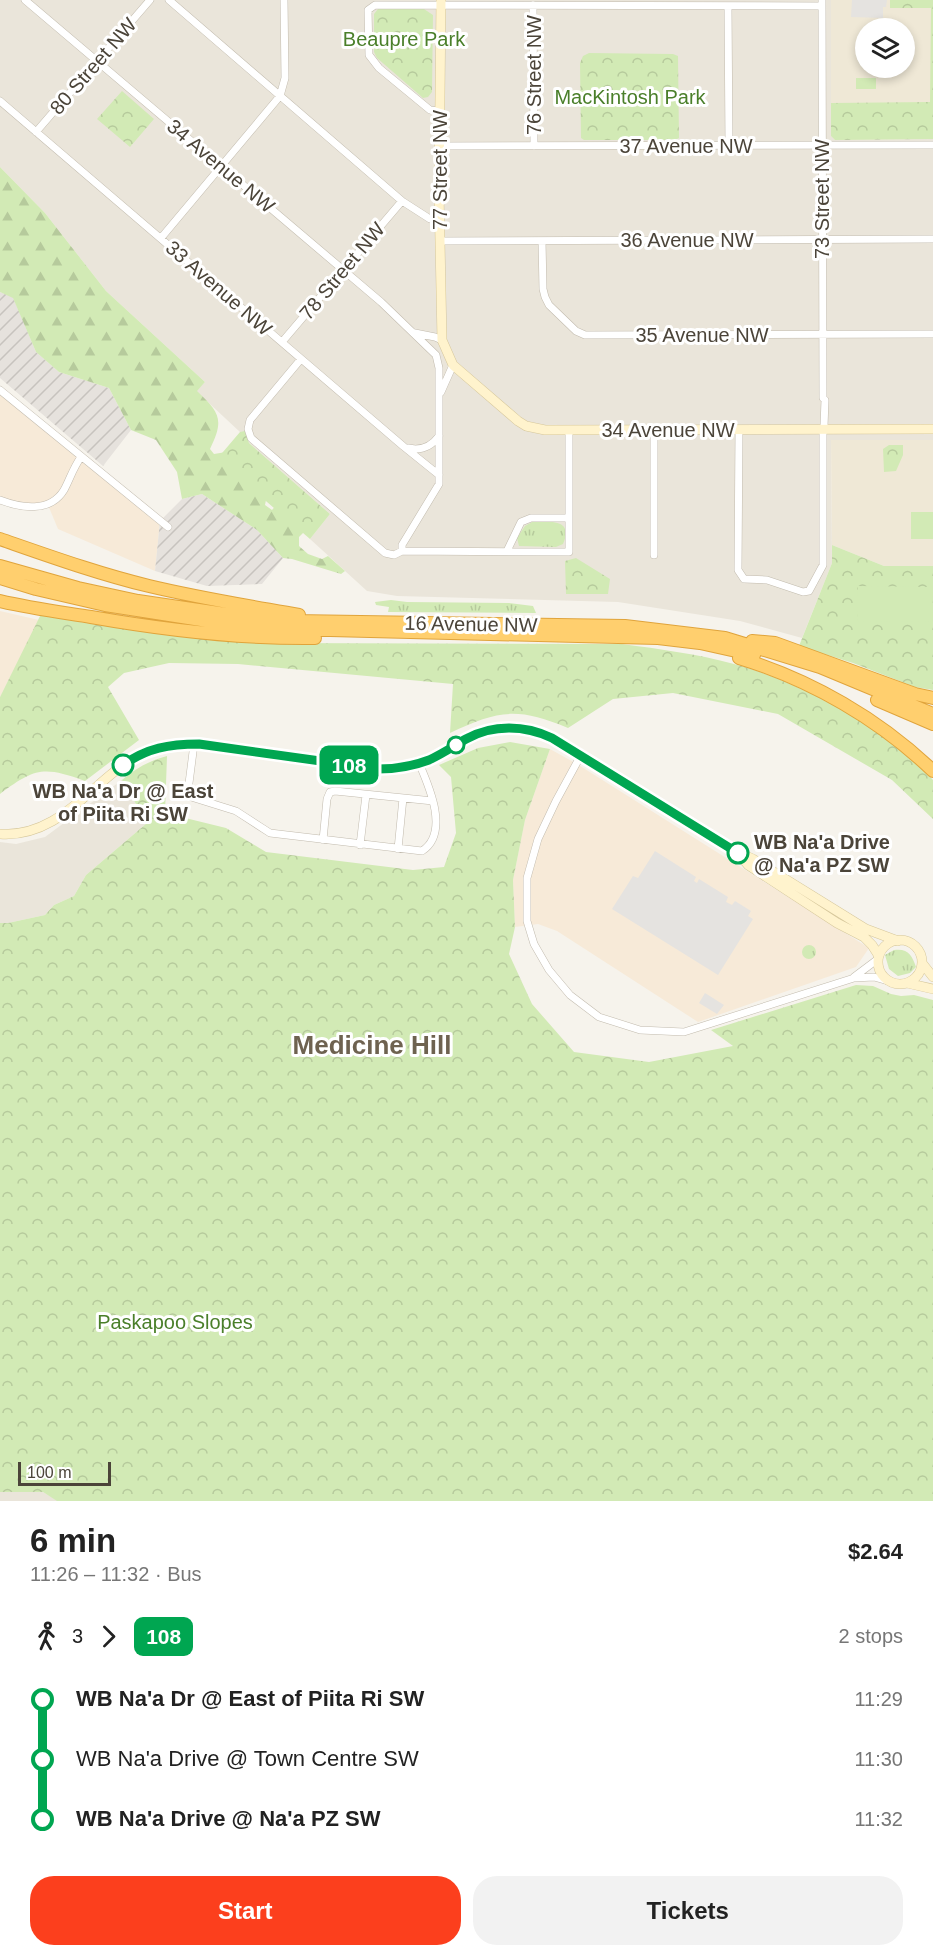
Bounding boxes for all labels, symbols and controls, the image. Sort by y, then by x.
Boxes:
street label: 80 Street NW [45,13,141,119]
street label: 76 Street NW [523,15,545,135]
map controls [855,18,915,78]
button: layers [855,18,915,78]
park label: Beaupre Park [343,28,466,50]
park label: MacKintosh Park [554,86,707,108]
street label: 77 Street NW [429,110,451,230]
street label: 34 Avenue NW [163,115,279,217]
street label: 37 Avenue NW [619,135,753,157]
street label: 73 Street NW [811,139,833,259]
street label: 78 Street NW [295,218,389,324]
street label: 36 Avenue NW [620,229,754,251]
street label: 33 Avenue NW [162,236,277,340]
street label: 35 Avenue NW [635,324,769,346]
street label: 34 Avenue NW [601,419,735,441]
street label: 16 Avenue NW [404,612,538,636]
unlabelled marker [447,736,465,754]
line badge: 108 [314,746,383,784]
marker: WB Na'a Dr @ East of Piita Ri SW [112,754,134,776]
text: 108 [331,754,367,777]
place label: WB Na'a Dr @ East of Piita Ri SW [33,780,214,825]
place label: WB Na'a Drive @ Na'a PZ SW [754,831,890,876]
marker: WB Na'a Drive @ Na'a PZ SW [727,842,749,864]
district label: Medicine Hill [293,1030,451,1060]
park label: Paskapoo Slopes [97,1311,253,1333]
scale bar [18,1459,111,1486]
text: 100 m [27,1464,71,1481]
text: 6 min [30,1522,116,1559]
text: $2.64 [848,1539,903,1564]
text: 11:26 – 11:32 · Bus [30,1563,202,1585]
icon: walk [30,1620,63,1653]
icon: forward [92,1620,125,1653]
text: 3 [72,1625,83,1647]
text: 108 [146,1625,181,1648]
text: 2 stops [839,1625,903,1647]
text: WB Na'a Dr @ East of Piita Ri SW [76,1686,424,1711]
text: 11:29 [854,1688,903,1710]
text: WB Na'a Drive @ Town Centre SW [76,1746,419,1771]
text: 11:30 [854,1748,903,1770]
text: WB Na'a Drive @ Na'a PZ SW [76,1806,381,1831]
text: 11:32 [854,1808,903,1830]
button: Start [30,1876,461,1945]
button: Tickets [473,1876,903,1945]

